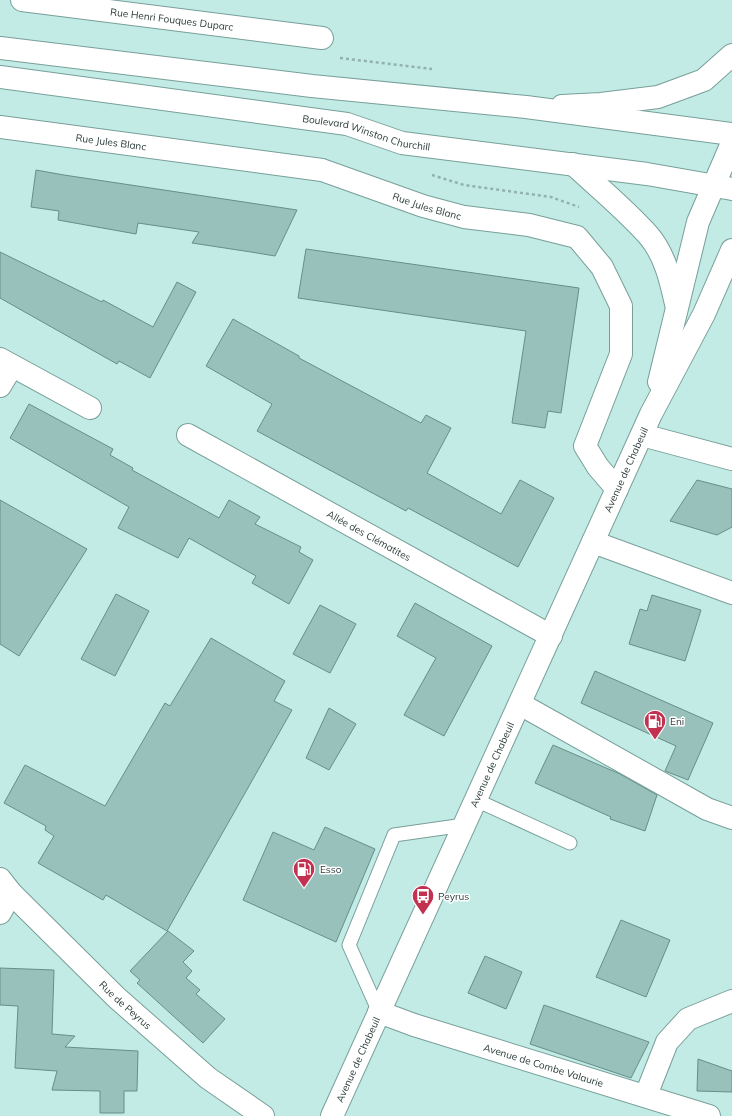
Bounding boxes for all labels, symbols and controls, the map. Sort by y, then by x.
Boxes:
street label: Rue Henri Fouques Duparc [109,5,234,33]
street label: Boulevard Winston Churchill [302,112,431,153]
street label: Rue Jules Blanc [75,131,147,153]
street label: Rue Jules Blanc [391,189,463,223]
street label: Avenue de Chabeuil [601,425,651,514]
street label: Allée des Clématites [325,507,413,564]
fuel station icon: Eni [642,708,668,741]
place label: Eni [670,715,684,728]
street label: Avenue de Chabeuil [467,720,517,809]
fuel station icon: Esso [291,856,317,889]
place label: Esso [320,863,342,876]
bus stop icon: Peyrus [410,883,436,916]
place label: Peyrus [438,890,469,903]
street label: Rue de Peyrus [97,978,154,1032]
street label: Avenue de Chabeuil [333,1015,383,1104]
street label: Avenue de Combe Valaurie [482,1040,605,1090]

